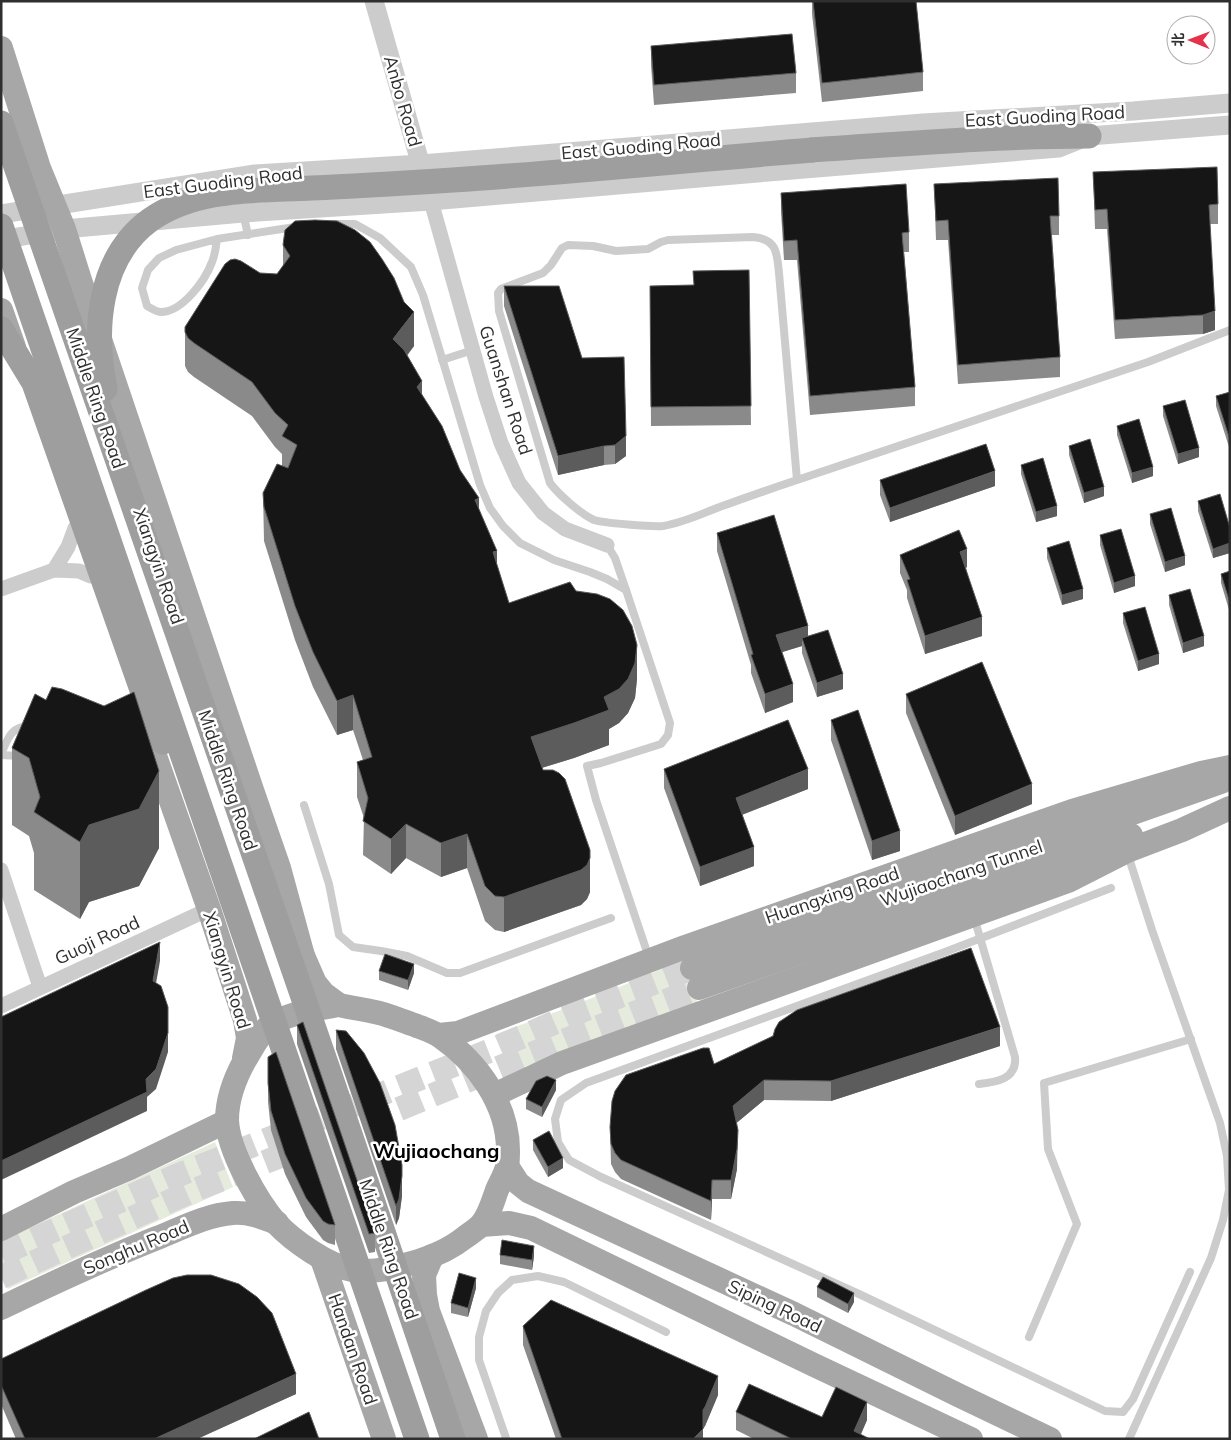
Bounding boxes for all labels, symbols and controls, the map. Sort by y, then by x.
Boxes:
north arrow [1166,15,1216,65]
text: 北 [1169,33,1187,47]
street label: Anbo Road [379,53,427,149]
street label: East Guoding Road [964,100,1126,132]
street label: East Guoding Road [560,128,722,164]
street label: East Guoding Road [142,161,304,203]
street label: Guanshan Road [474,322,538,458]
street label: Middle Ring Road [61,325,131,471]
street label: Xiangyin Road [128,505,190,627]
street label: Middle Ring Road [193,707,263,853]
street label: Wujiaochang Tunnel [877,834,1045,912]
street label: Huangxing Road [762,861,902,929]
street label: Xiangyin Road [198,909,256,1031]
street label: Guoji Road [51,910,143,970]
district label: Wujiaochang [372,1138,500,1163]
street label: Middle Ring Road [354,1176,424,1322]
street label: Songhu Road [80,1214,192,1280]
street label: Siping Road [724,1274,826,1338]
street label: Handan Road [323,1290,383,1408]

